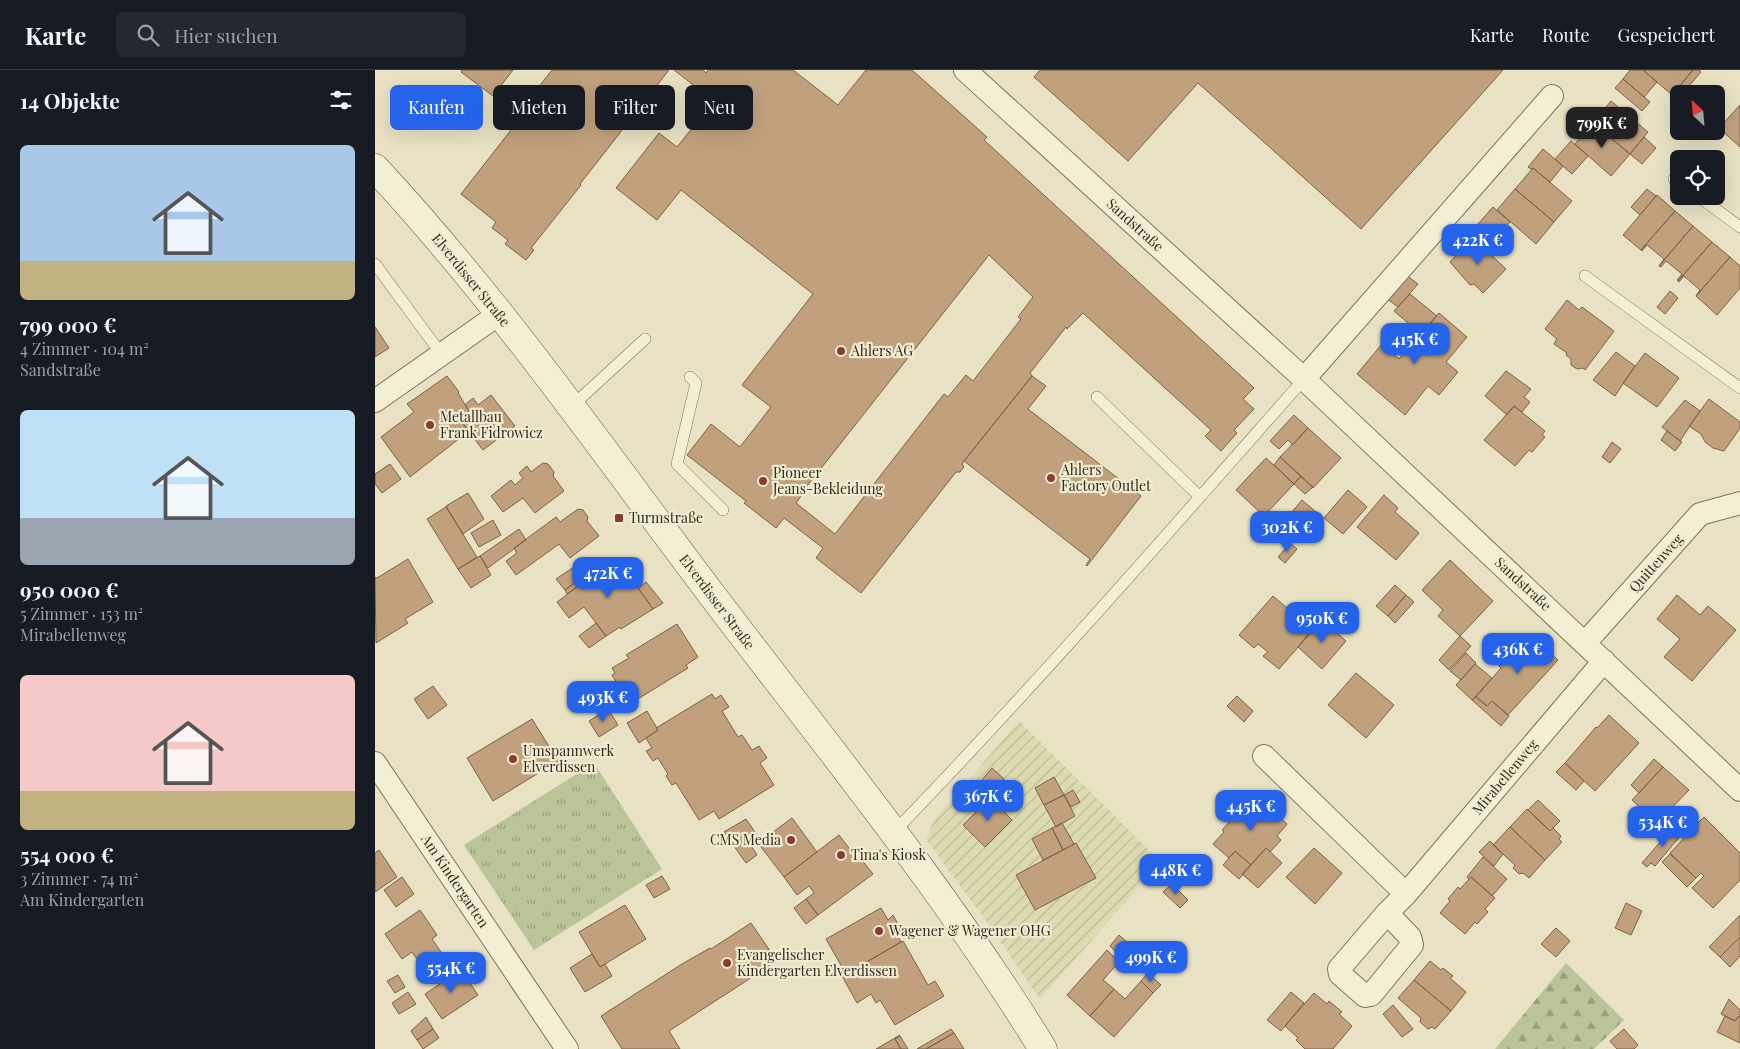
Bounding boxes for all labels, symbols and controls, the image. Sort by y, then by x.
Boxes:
search box [116,12,466,57]
text: Karte [25,19,86,51]
icon: search [134,21,162,49]
text: Hier suchen [174,22,277,48]
text: Karte [1470,23,1514,47]
text: Route [1542,23,1590,47]
text: Gespeichert [1618,23,1715,47]
chip: Kaufen [390,85,483,130]
chip: Mieten [493,85,585,130]
chip: Filter [595,85,675,130]
chip: Neu [685,85,753,130]
north arrow [1670,85,1725,140]
map controls [1670,85,1725,205]
text: 14 Objekte [20,86,120,114]
icon: filters [327,86,355,114]
pin: 799K € [1561,106,1643,149]
text: 799K € [1577,112,1627,133]
button: locate [1670,150,1725,205]
icon: home [143,178,233,268]
street label: Sandstraße [1103,194,1168,255]
pin: 422K € [1437,224,1519,266]
street label: Elverdisser Straße [428,229,515,330]
text: 422K € [1453,229,1503,250]
text: 799 000 € [20,310,117,338]
pin: 415K € [1374,322,1456,365]
text: 415K € [1392,328,1438,349]
text: 4 Zimmer · 104 m² [20,338,149,359]
place label: Ahlers AG [850,341,913,360]
marker: Ahlers AG [835,345,847,357]
text: Sandstraße [20,359,101,380]
place label: Metallbau Frank Fidrowicz [440,407,543,442]
marker: Metallbau Frank Fidrowicz [424,419,436,431]
icon: home [143,443,233,533]
place label: Ahlers Factory Outlet [1060,460,1152,495]
place label: Pioneer Jeans-Bekleidung [772,463,884,498]
marker: Ahlers Factory Outlet [1045,472,1057,484]
marker: Pioneer Jeans-Bekleidung [757,475,769,487]
place label: Turmstraße [629,508,703,527]
pin: 302K € [1246,510,1328,553]
marker: Turmstraße [613,512,625,524]
text: 302K € [1261,516,1313,537]
street label: Quittenweg [1624,529,1687,596]
street label: Elverdisser Straße [675,550,759,653]
street label: Sandstraße [1491,553,1556,615]
pin: 472K € [567,556,649,599]
text: 472K € [583,562,633,583]
text: 950 000 € [20,575,119,603]
pin: 950K € [1281,602,1363,644]
text: 5 Zimmer · 153 m² [20,603,143,624]
text: 950K € [1296,607,1348,628]
text: Mirabellenweg [20,624,126,645]
pin: 436K € [1477,632,1559,675]
text: 436K € [1493,638,1543,659]
pin: 493K € [562,680,644,723]
text: 493K € [578,686,628,707]
icon: home [143,708,233,798]
street label: Mirabellenweg [1468,735,1542,818]
place label: Umspannwerk Elverdissen [523,741,614,776]
marker: Umspannwerk Elverdissen [507,753,519,765]
pin: 367K € [947,780,1029,822]
text: 367K € [963,785,1013,806]
pin: 445K € [1210,790,1292,832]
text: 445K € [1226,795,1276,816]
pin: 534K € [1622,806,1704,848]
text: 534K € [1639,811,1687,832]
street label: Am Kindergarten [417,830,494,932]
place label: CMS Media [710,830,781,849]
marker: CMS Media [785,834,797,846]
text: 554 000 € [20,840,114,868]
place label: Tina's Kiosk [851,845,926,864]
marker: Tina's Kiosk [835,849,847,861]
pin: 448K € [1135,854,1217,896]
text: 448K € [1150,859,1202,880]
text: 3 Zimmer · 74 m² [20,868,138,889]
text: Am Kindergarten [20,889,144,910]
place label: Wagener & Wagener OHG [888,921,1051,940]
marker: Wagener & Wagener OHG [873,925,885,937]
pin: 499K € [1110,940,1192,983]
place label: Evangelischer Kindergarten Elverdissen [737,945,898,980]
text: 499K € [1125,946,1177,967]
pin: 554K € [410,952,492,994]
text: 554K € [427,957,475,978]
marker: Evangelischer Kindergarten Elverdissen [721,957,733,969]

